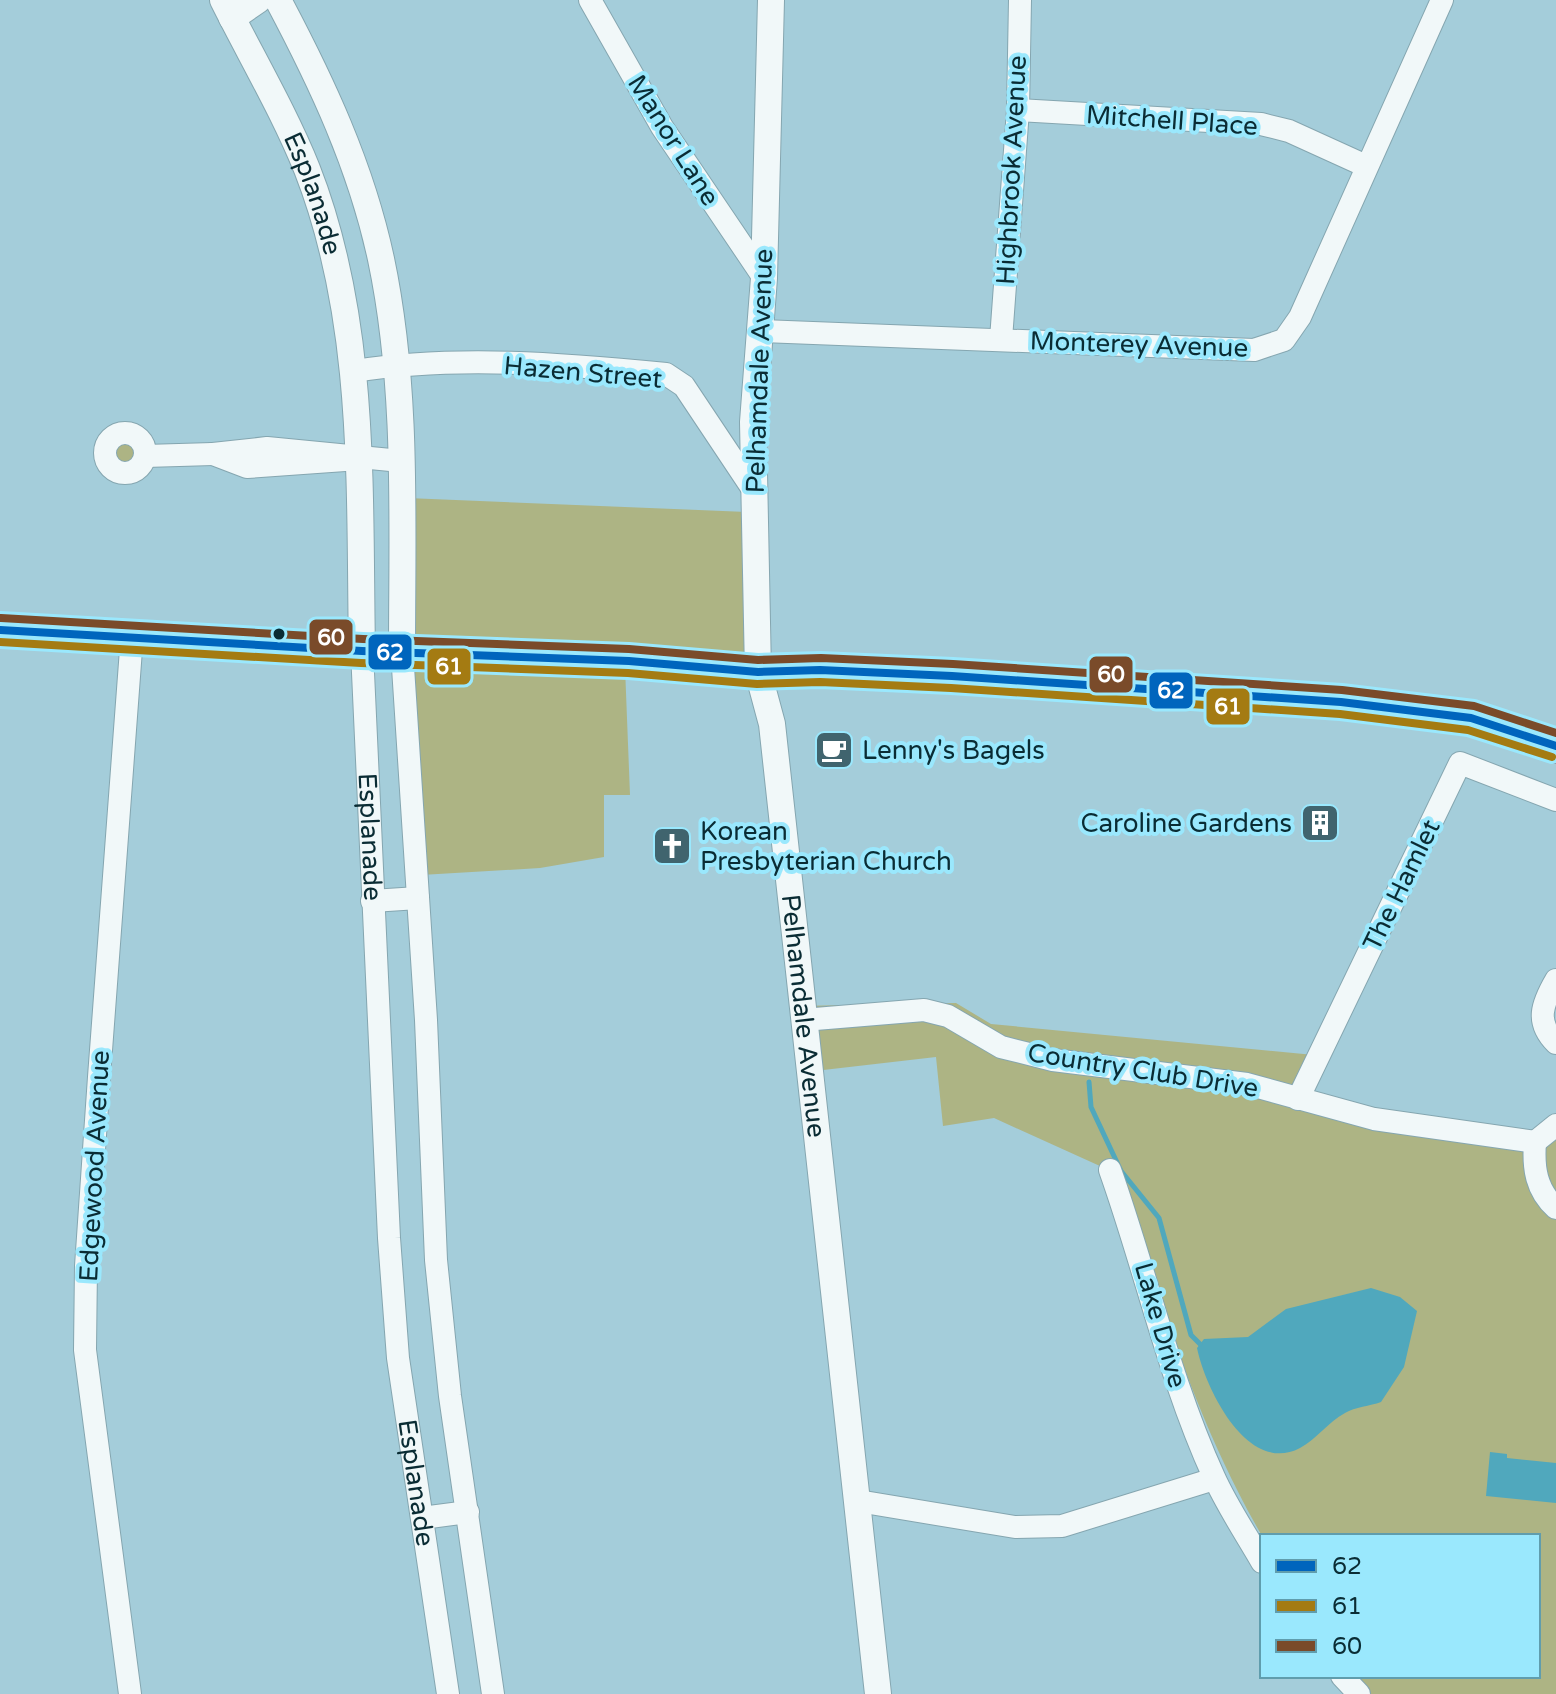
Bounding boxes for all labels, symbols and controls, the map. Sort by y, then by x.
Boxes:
street label: Highbrook Avenue [990,55,1033,286]
street label: Manor Lane [621,69,726,211]
street label: Mitchell Place [1085,99,1259,142]
street label: Esplanade [277,127,348,258]
street label: Pelhamdale Avenue [740,248,779,494]
street label: Monterey Avenue [1029,325,1249,364]
street label: Hazen Street [503,350,663,395]
line badge: 60 [308,618,354,656]
text: 60 [317,625,345,651]
unlabelled marker [271,626,287,642]
line badge: 62 [367,633,413,671]
text: 62 [376,640,404,666]
line badge: 61 [426,647,472,686]
text: 61 [435,654,463,680]
line badge: 60 [1088,655,1134,694]
text: 60 [1097,662,1125,688]
line badge: 62 [1148,671,1194,710]
text: 62 [1157,678,1185,704]
line badge: 61 [1205,687,1251,726]
text: 61 [1214,694,1242,720]
cafe icon: Lenny's Bagels [813,729,855,771]
place label: Lenny's Bagels [862,735,1045,766]
street label: Esplanade [352,772,388,901]
building icon: Caroline Gardens [1299,802,1341,844]
place label: Caroline Gardens [1080,808,1292,839]
street label: The Hamlet [1356,814,1447,956]
place label: Korean Presbyterian Church [700,816,952,877]
church icon: Korean Presbyterian Church [651,825,693,867]
street label: Pelhamdale Avenue [775,893,832,1139]
street label: Country Club Drive [1025,1037,1260,1104]
street label: Edgewood Avenue [73,1049,116,1283]
street label: Lake Drive [1128,1259,1193,1391]
street label: Esplanade [391,1417,441,1548]
legend [1260,1534,1540,1678]
text: 62 [1332,1552,1362,1581]
text: 61 [1332,1592,1362,1621]
text: 60 [1332,1632,1362,1661]

